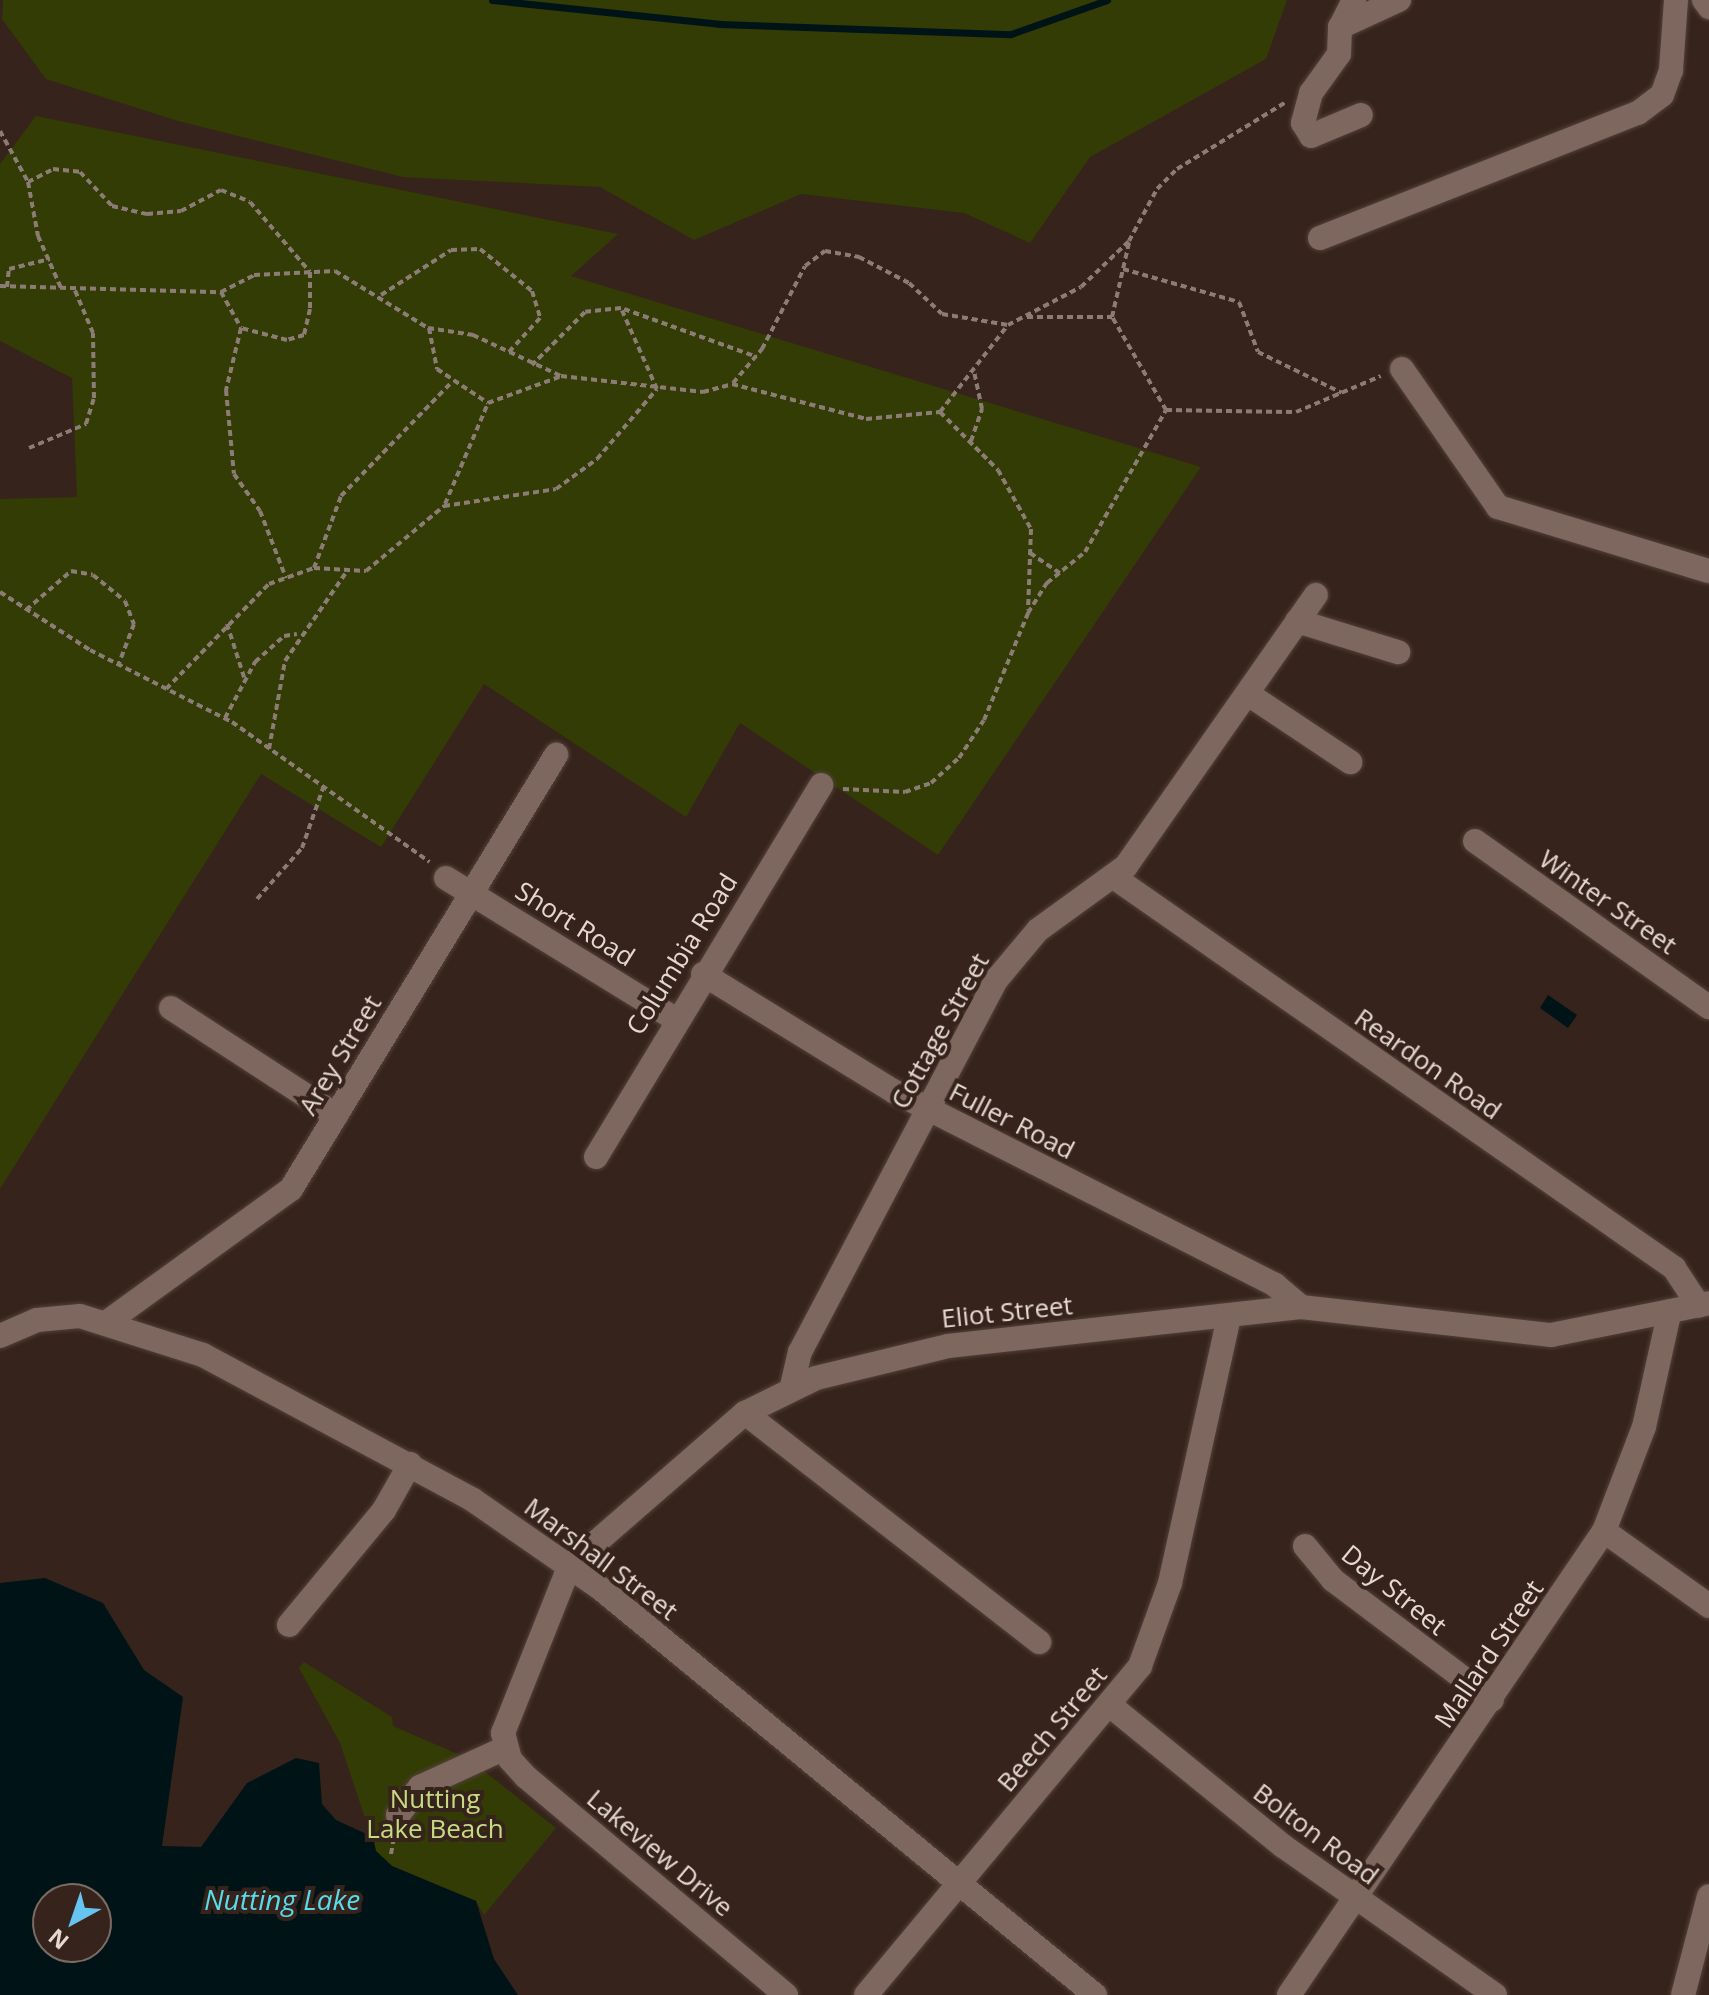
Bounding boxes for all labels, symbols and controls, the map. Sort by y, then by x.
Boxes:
street label: Winter Street [1533,843,1683,961]
street label: Columbia Road [620,868,744,1040]
street label: Short Road [510,875,640,973]
street label: Cottage Street [884,948,996,1114]
street label: Arey Street [292,990,388,1120]
street label: Reardon Road [1349,1002,1507,1126]
street label: Fuller Road [944,1076,1080,1166]
street label: Eliot Street [940,1290,1074,1334]
street label: Marshall Street [518,1491,684,1627]
street label: Day Street [1335,1538,1453,1642]
street label: Mallard Street [1428,1574,1550,1734]
street label: Beech Street [991,1660,1113,1798]
street label: Bolton Road [1247,1777,1385,1891]
park label: Nutting Lake Beach [366,1783,504,1844]
street label: Lakeview Drive [581,1783,739,1923]
water label: Nutting Lake [204,1882,360,1916]
north arrow [32,1883,112,1963]
text: N [41,1923,74,1957]

